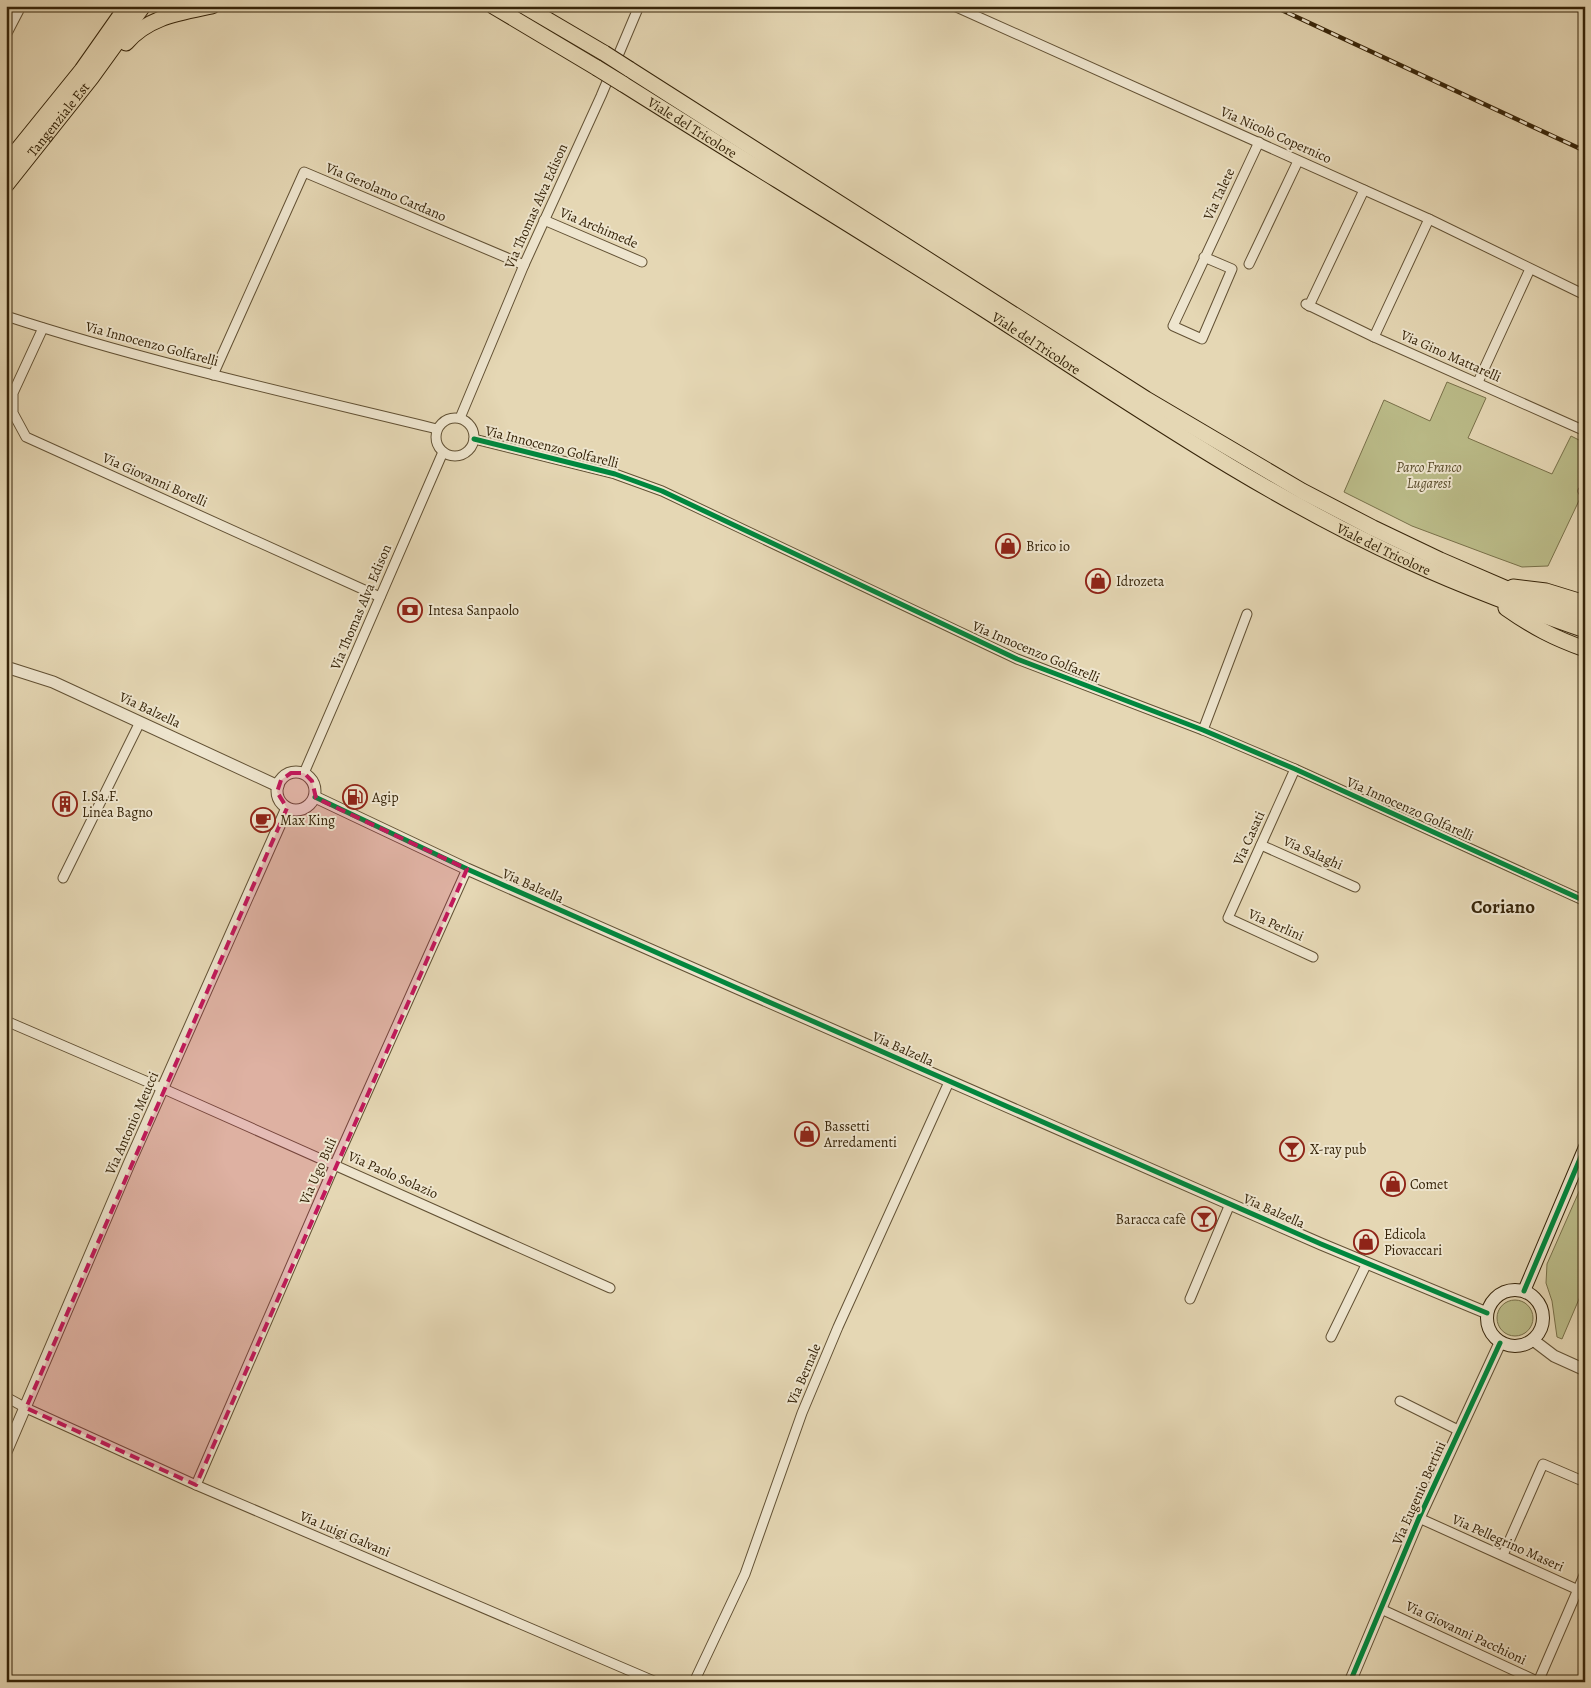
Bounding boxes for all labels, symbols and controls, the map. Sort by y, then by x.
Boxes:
street label: Tangenziale Est [23,78,94,160]
street label: Viale del Tricolore [643,92,741,162]
street label: Via Nicolò Copernico [1217,102,1335,168]
street label: Via Thomas Alva Edison [499,140,572,272]
street label: Via Gerolamo Cardano [322,158,449,226]
street label: Via Talete [1198,165,1239,224]
street label: Via Archimede [556,203,641,253]
street label: Viale del Tricolore [988,307,1084,379]
street label: Via Innocenzo Golfarelli [82,317,221,371]
street label: Via Gino Mattarelli [1397,325,1504,387]
street label: Via Innocenzo Golfarelli [482,421,621,473]
street label: Via Giovanni Borelli [99,448,211,512]
park label: Parco Franco Lugaresi [1396,458,1462,493]
street label: Viale del Tricolore [1332,518,1434,580]
shop icon: Brico io [995,533,1021,559]
place label: Brico io [1026,537,1070,556]
street label: Via Thomas Alva Edison [326,541,396,674]
shop icon: Idrozeta [1085,568,1111,594]
place label: Idrozeta [1116,572,1165,591]
bank icon: Intesa Sanpaolo [397,597,423,623]
place label: Intesa Sanpaolo [428,601,519,620]
street label: Via Innocenzo Golfarelli [968,616,1103,688]
street label: Via Balzella [115,687,184,733]
street label: Via Innocenzo Golfarelli [1343,772,1476,846]
fuel station icon: Agip [342,784,368,810]
place label: I.Sa.F. Linea Bagno [82,787,153,822]
place label: Agip [371,788,399,807]
building icon: I.Sa.F. Linea Bagno [52,791,78,817]
cafe icon: Max King [250,807,276,833]
street label: Via Casati [1228,808,1269,869]
place label: Max King [280,811,335,830]
street label: Via Salaghi [1279,831,1346,875]
street label: Via Balzella [498,864,567,908]
district label: Coriano [1471,894,1535,920]
street label: Via Perlini [1244,904,1307,946]
street label: Via Balzella [868,1027,937,1071]
street label: Via Antonio Meucci [100,1068,163,1178]
place label: Bassetti Arredamenti [823,1117,897,1152]
shop icon: Bassetti Arredamenti [794,1121,820,1147]
street label: Via Ugo Buli [295,1135,341,1208]
bar icon: X-ray pub [1279,1136,1305,1162]
place label: X-ray pub [1310,1140,1366,1159]
street label: Via Paolo Solazio [344,1146,441,1203]
shop icon: Comet [1380,1171,1406,1197]
place label: Comet [1410,1175,1448,1194]
street label: Via Balzella [1239,1189,1308,1233]
bar icon: Baracca cafè [1191,1206,1217,1232]
place label: Baracca cafè [1116,1210,1186,1229]
place label: Edicola Piovaccari [1384,1225,1442,1260]
shop icon: Edicola Piovaccari [1353,1229,1379,1255]
street label: Via Bernale [782,1340,825,1409]
street label: Via Eugenio Bertini [1387,1438,1450,1549]
street label: Via Luigi Galvani [296,1506,393,1562]
street label: Via Pellegrino Maseri [1448,1509,1567,1576]
street label: Via Giovanni Pacchioni [1402,1596,1530,1669]

